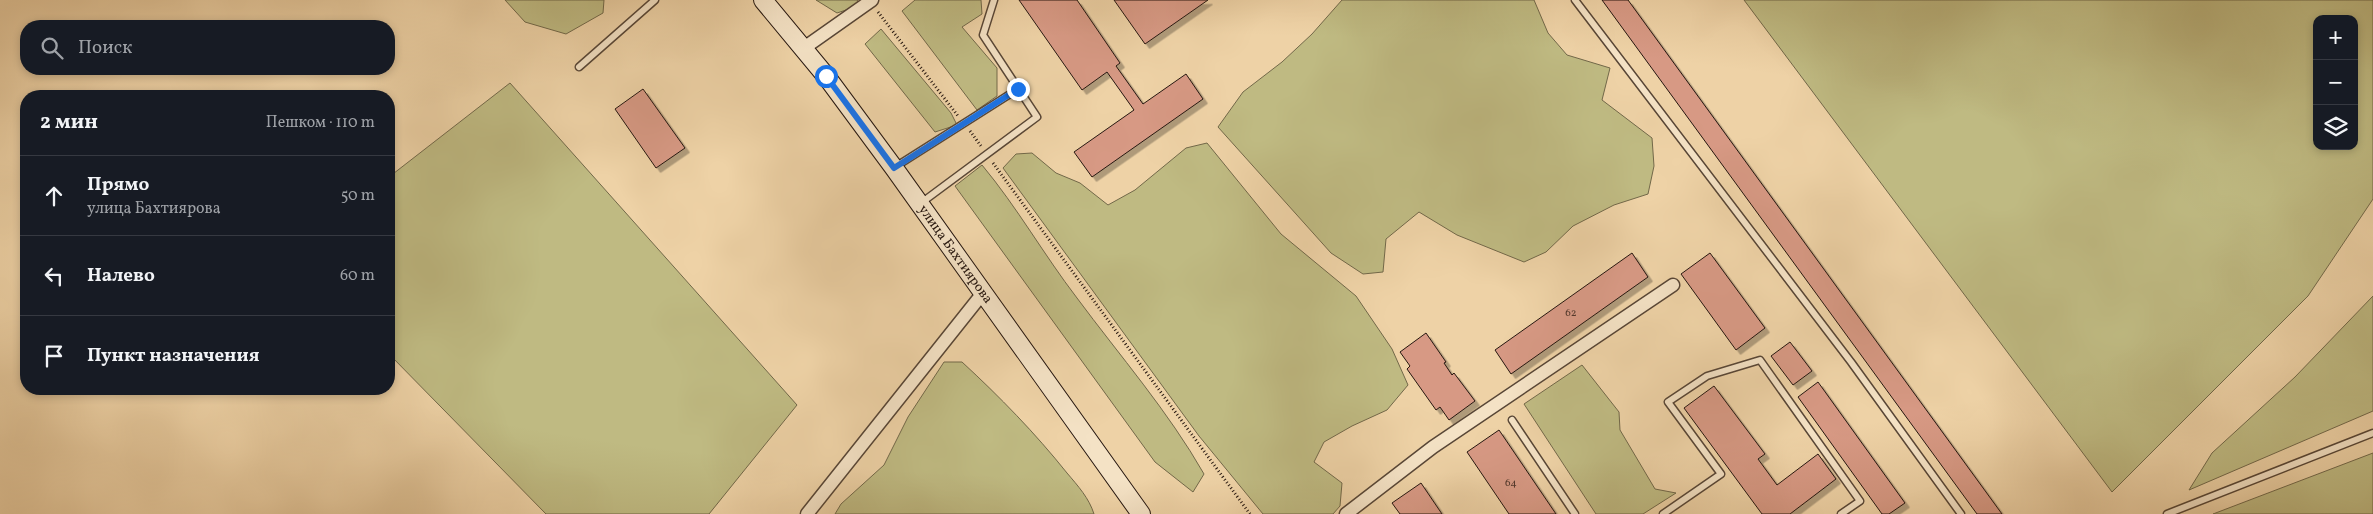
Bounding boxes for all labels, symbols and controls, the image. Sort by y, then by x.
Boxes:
map controls [2313,15,2358,150]
button: + [2313,15,2358,60]
search box [20,20,395,75]
icon: search [38,34,66,62]
text: Поиск [78,35,132,61]
button: − [2313,60,2358,105]
route start [815,65,838,88]
route end [1007,78,1030,101]
button: layers [2313,105,2358,150]
text: 2 мин [40,108,98,137]
text: Пешком · 110 m [266,112,375,134]
text: Прямо [87,172,149,198]
icon: ahead [40,182,68,210]
text: 50 m [341,185,375,207]
text: улица Бахтиярова [87,198,221,220]
street label: улица Бахтиярова [914,201,997,307]
icon: left [40,262,68,290]
text: Налево [87,263,155,289]
text: 60 m [340,265,375,287]
house number: 62 [1565,306,1577,321]
icon: arrive [40,342,68,370]
text: Пункт назначения [87,343,260,369]
house number: 64 [1505,476,1517,491]

